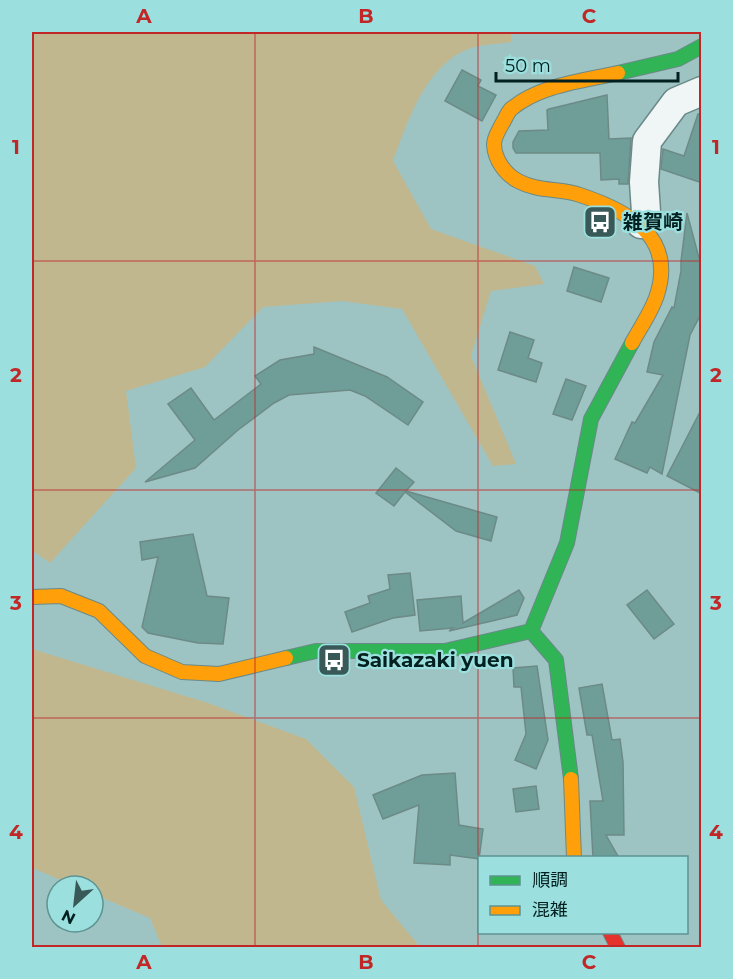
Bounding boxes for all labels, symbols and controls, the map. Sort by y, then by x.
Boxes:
text: A [135,4,152,28]
text: B [358,4,374,28]
text: C [582,4,597,28]
scale bar [496,45,678,83]
text: 50 m [505,55,551,77]
text: 1 [12,135,20,159]
text: 1 [712,135,720,159]
bus stop icon: 雑賀崎 [582,204,618,240]
place label: 雑賀崎 [623,210,683,234]
text: 2 [10,363,22,387]
text: 2 [710,363,722,387]
text: 3 [9,591,22,615]
text: 3 [709,591,722,615]
bus stop icon: Saikazaki yuen [316,642,352,678]
place label: Saikazaki yuen [357,648,513,672]
text: 4 [9,820,23,844]
text: 4 [709,820,723,844]
legend [478,856,688,934]
text: 順調 [532,869,568,891]
north arrow [45,874,105,934]
text: 混雑 [532,899,568,921]
text: N [58,906,78,928]
text: A [135,950,152,974]
text: B [358,950,374,974]
text: C [582,950,597,974]

